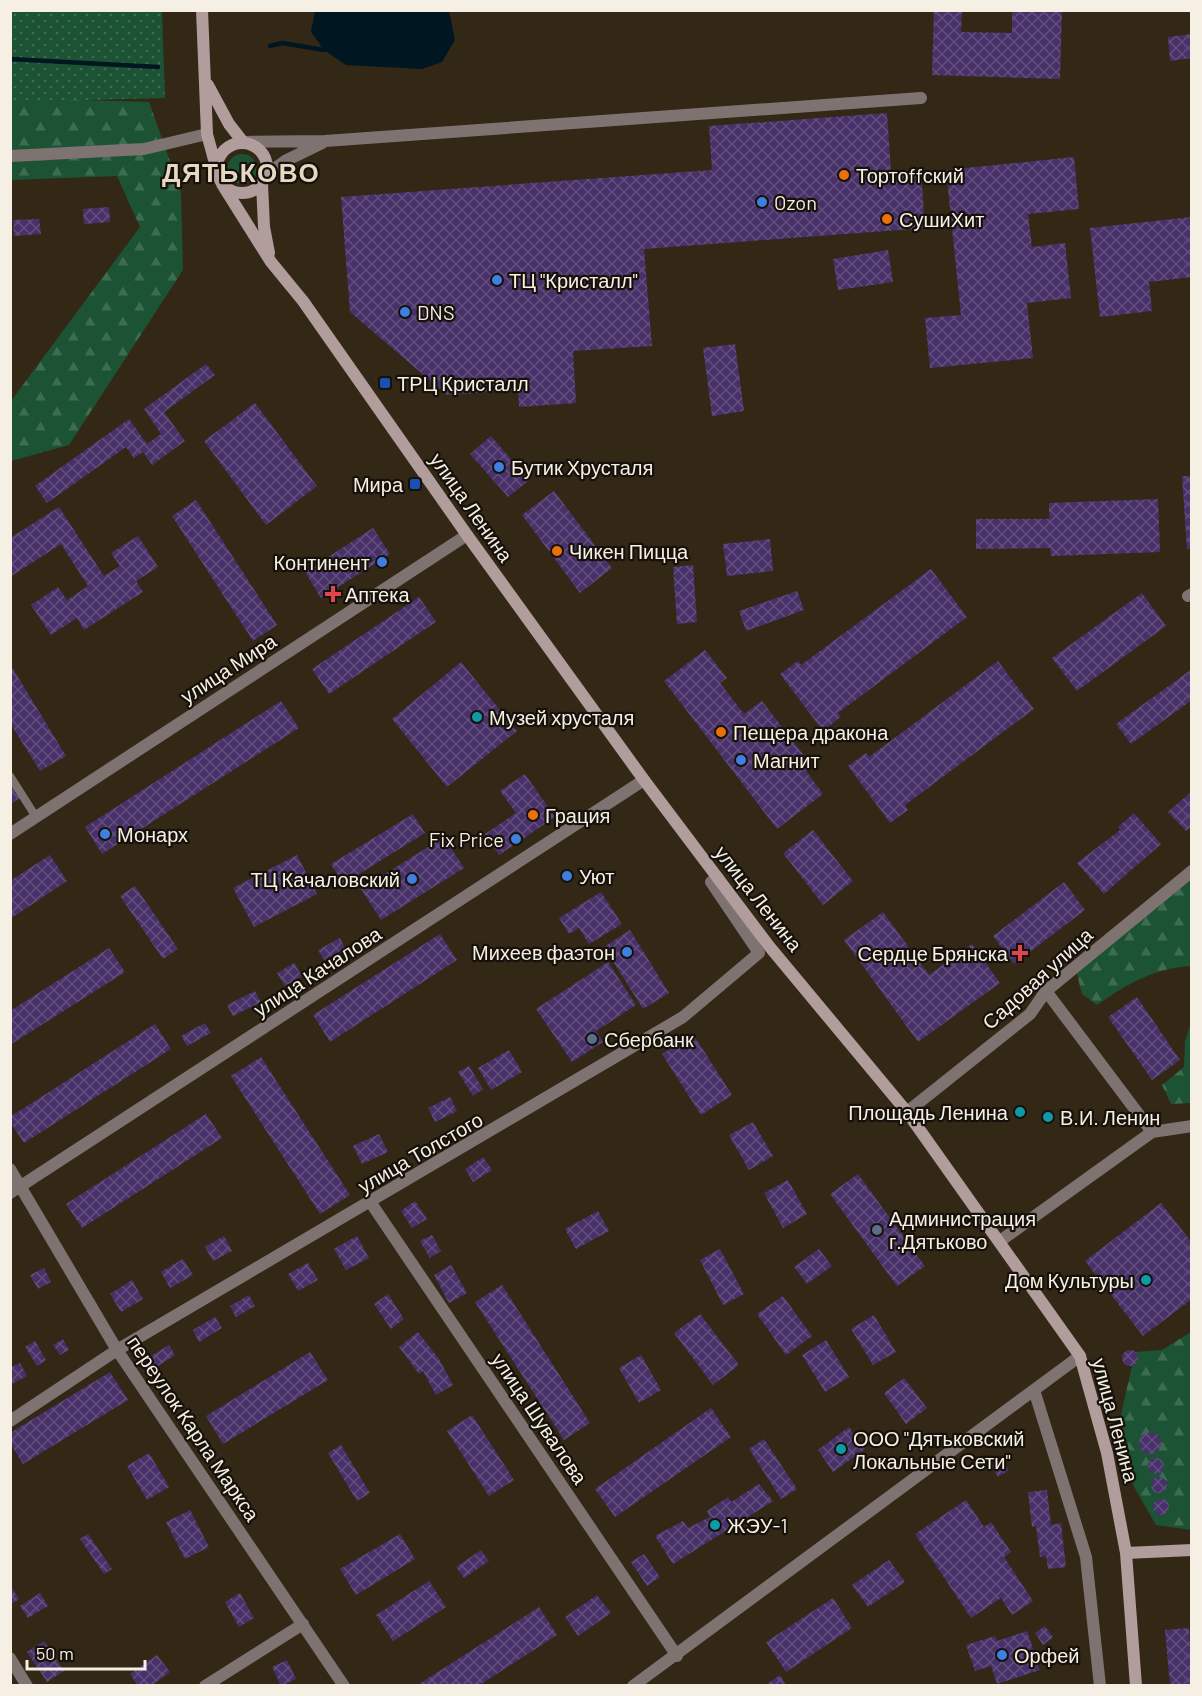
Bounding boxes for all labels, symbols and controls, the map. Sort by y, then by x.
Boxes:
district label: ДЯТЬКОВО [162,156,320,187]
place label: Тортоffский [856,163,964,187]
marker: Тортоffский [837,168,851,182]
place label: Ozon [774,190,817,214]
marker: Ozon [755,195,769,209]
place label: СушиХит [899,207,984,231]
marker: СушиХит [880,212,894,226]
place label: ТЦ "Кристалл" [509,268,638,292]
marker: ТЦ "Кристалл" [490,273,504,287]
place label: DNS [417,300,455,324]
marker: DNS [398,305,412,319]
place label: ТРЦ Кристалл [397,371,529,395]
marker: ТРЦ Кристалл [378,376,392,390]
street label: улица Ленина [426,448,519,567]
place label: Бутик Хрусталя [511,455,653,479]
marker: Бутик Хрусталя [492,460,506,474]
place label: Мира [353,472,404,496]
marker: Мира [408,477,422,491]
place label: Чикен Пицца [569,539,689,563]
marker: Чикен Пицца [550,544,564,558]
place label: Континент [273,550,370,574]
marker: Континент [375,555,389,569]
place label: Аптека [345,582,410,606]
marker: Аптека [326,587,340,601]
street label: улица Мира [176,628,281,708]
place label: Музей хрусталя [489,705,634,729]
marker: Музей хрусталя [470,710,484,724]
place label: Пещера дракона [733,720,889,744]
marker: Пещера дракона [714,725,728,739]
place label: Магнит [753,748,820,772]
marker: Магнит [734,753,748,767]
place label: Грация [545,803,610,827]
marker: Грация [526,808,540,822]
place label: Монарх [117,822,188,846]
marker: Монарх [98,827,112,841]
place label: Fix Price [429,827,504,851]
marker: Fix Price [509,832,523,846]
street label: улица Ленина [710,840,808,956]
place label: Уют [579,864,615,888]
place label: ТЦ Качаловский [251,867,400,891]
marker: Уют [560,869,574,883]
marker: ТЦ Качаловский [405,872,419,886]
street label: улица Качалова [249,920,386,1021]
street label: Садовая улица [977,922,1098,1034]
place label: Михеев фаэтон [472,940,615,964]
place label: Сердце Брянска [858,941,1009,965]
marker: Михеев фаэтон [620,945,634,959]
marker: Сердце Брянска [1013,946,1027,960]
place label: Сбербанк [604,1027,694,1051]
marker: Сбербанк [585,1032,599,1046]
place label: Площадь Ленина [848,1100,1009,1124]
marker: Площадь Ленина [1013,1105,1027,1119]
place label: В.И. Ленин [1060,1105,1160,1129]
street label: улица Толстого [353,1107,487,1197]
marker: В.И. Ленин [1041,1110,1055,1124]
place label: Администрация г.Дятьково [889,1206,1036,1253]
marker: Администрация г.Дятьково [870,1223,884,1237]
place label: Дом Культуры [1005,1268,1134,1292]
marker: Дом Культуры [1139,1273,1153,1287]
street label: переулок Карла Маркса [123,1331,266,1526]
street label: улица Шувалова [487,1348,593,1489]
street label: улица Ленина [1088,1355,1144,1486]
place label: ООО "Дятьковский Локальные Сети" [853,1426,1024,1473]
marker: ООО "Дятьковский Локальные Сети" [834,1442,848,1456]
place label: ЖЭУ-1 [727,1513,787,1537]
marker: ЖЭУ-1 [708,1518,722,1532]
scale bar [27,1633,146,1671]
text: 50 m [36,1642,74,1664]
place label: Орфей [1014,1643,1079,1667]
marker: Орфей [995,1648,1009,1662]

